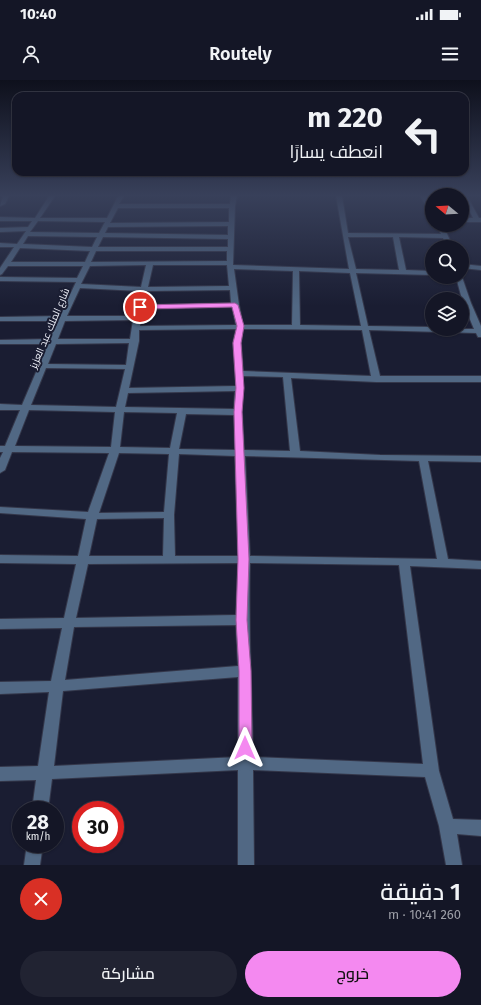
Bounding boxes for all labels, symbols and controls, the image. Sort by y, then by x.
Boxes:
text: 10:40 [20,5,57,23]
icon: person [20,43,42,65]
text: Routely [209,43,272,65]
icon: menu [439,43,461,65]
text: 220 m [307,101,383,134]
icon: left [397,108,449,160]
text: انعطف يسارًا [289,141,383,163]
north arrow [425,188,469,232]
map controls [425,188,469,336]
button: search [425,240,469,284]
street label: شارع الملك عبد العزيز [27,286,72,371]
pin [123,290,157,324]
button: layers [425,292,469,336]
icon: arrive [129,296,151,318]
position arrow [224,727,266,769]
speed limit sign: 30 [72,801,124,853]
text: 28 [27,810,49,834]
text: km/h [26,831,50,843]
button: close [20,878,62,920]
text: 1 دقيقة [380,878,461,906]
text: 260 m · 10:41 [388,907,461,922]
button: مشاركة [20,951,237,997]
button: خروج [245,951,461,997]

